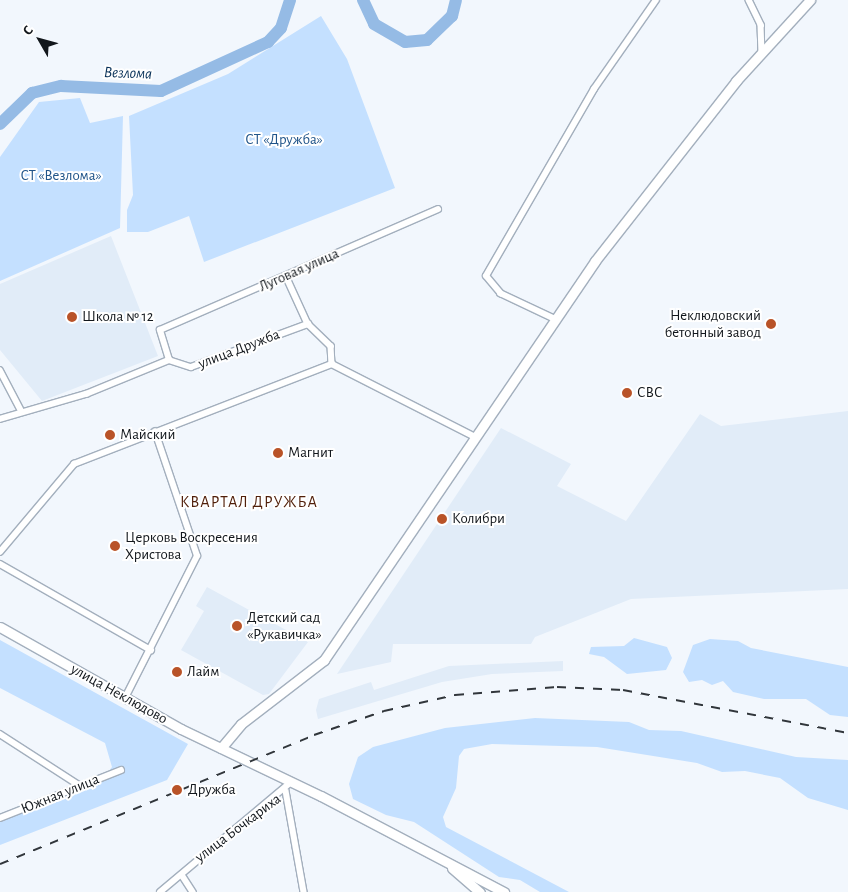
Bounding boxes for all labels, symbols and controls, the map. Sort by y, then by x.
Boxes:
north arrow [15,15,65,65]
text: С [20,23,36,38]
water label: Везлома [104,63,152,83]
park label: СТ «Дружба» [245,131,323,149]
park label: СТ «Везлома» [20,167,102,185]
street label: Луговая улица [256,244,342,296]
place label: Неклюдовский бетонный завод [665,306,761,341]
place label: Школа № 12 [82,308,153,326]
marker: Школа № 12 [66,311,78,323]
marker: Неклюдовский бетонный завод [765,318,777,330]
street label: улица Дружба [196,325,282,373]
place label: СВС [637,384,662,402]
marker: СВС [621,387,633,399]
place label: Майский [120,426,175,444]
marker: Майский [104,429,116,441]
place label: Магнит [288,444,333,462]
marker: Магнит [272,447,284,459]
district label: КВАРТАЛ ДРУЖБА [178,492,320,512]
place label: Колибри [452,510,505,528]
marker: Колибри [436,513,448,525]
place label: Церковь Воскресения Христова [125,528,258,563]
marker: Церковь Воскресения Христова [109,540,121,552]
place label: Детский сад «Рукавичка» [247,608,322,643]
marker: Детский сад «Рукавичка» [231,620,243,632]
street label: улица Неклюдово [67,660,171,728]
place label: Лайм [187,663,219,681]
marker: Лайм [171,666,183,678]
street label: Южная улица [18,770,102,818]
place label: Дружба [188,781,236,799]
marker: Дружба [170,783,184,797]
street label: улица Бочкариха [191,790,285,866]

